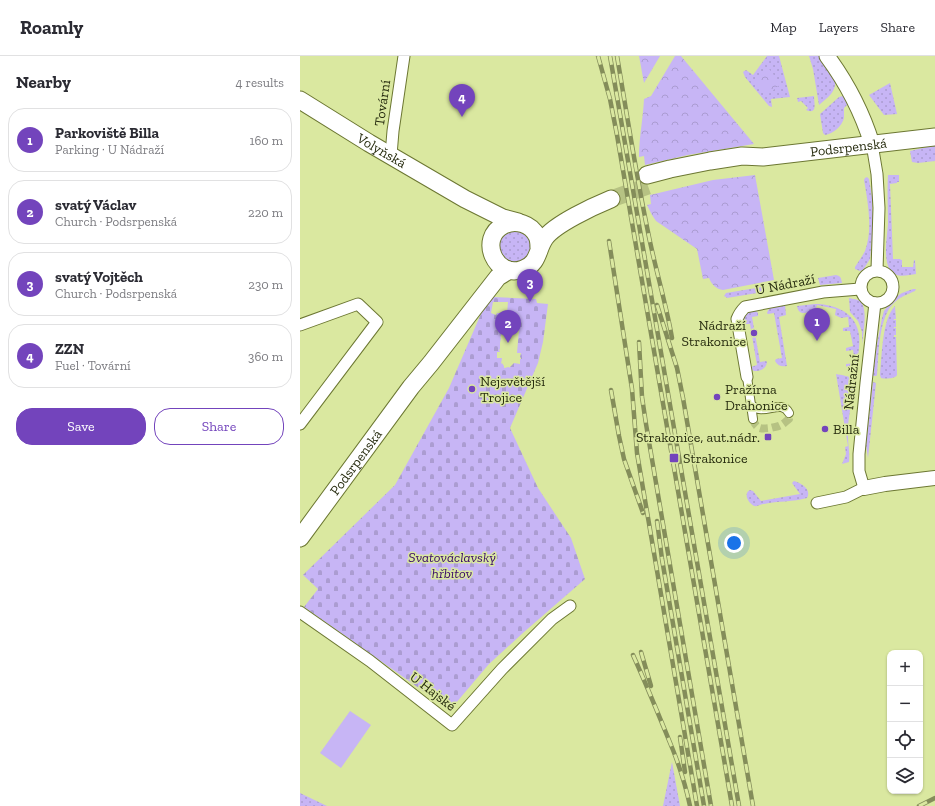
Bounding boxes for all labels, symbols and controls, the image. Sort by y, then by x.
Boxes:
text: Roamly [20,16,83,39]
text: Map [770,19,797,36]
text: Layers [819,19,858,36]
text: Share [880,19,915,36]
text: Nearby [16,72,71,92]
text: 4 results [236,75,284,90]
street label: Tovární [371,79,394,127]
pin: 4 [449,84,475,117]
text: Parkoviště Billa [55,124,159,142]
street label: Volyňská [353,129,409,172]
text: 1 [27,133,33,148]
text: 160 m [249,133,283,148]
street label: Podsrpenská [809,135,888,160]
text: Parking · U Nádraží [55,142,164,157]
text: svatý Václav [55,196,136,214]
text: 2 [27,205,33,220]
text: 220 m [248,205,283,220]
text: Church · Podsrpenská [55,214,177,229]
text: svatý Vojtěch [55,268,143,286]
pin: 3 [517,269,543,302]
street label: U Nádraží [754,270,817,299]
text: 3 [27,277,33,292]
text: 230 m [248,277,283,292]
text: Church · Podsrpenská [55,286,177,301]
pin: 1 [804,308,830,341]
pin: 2 [495,310,521,343]
place label: Nádraží Strakonice [681,317,746,350]
marker: Nádraží Strakonice [749,328,759,338]
text: ZZN [55,340,84,358]
text: 4 [26,349,34,364]
text: 360 m [248,349,283,364]
street label: Nádražní [840,353,863,411]
text: Fuel · Tovární [55,358,131,373]
place label: Nejsvětější Trojice [480,373,545,406]
place label: Pražírna Drahonice [725,381,788,414]
marker: Nejsvětější Trojice [467,384,477,394]
marker: Pražírna Drahonice [712,392,722,402]
button: Save [16,408,146,445]
button: Share [154,408,284,445]
place label: Billa [833,421,860,438]
marker: Billa [820,424,830,434]
street label: Podsrpenská [326,426,386,499]
place label: Strakonice, aut.nádr. [636,429,760,446]
marker: Strakonice, aut.nádr. [763,432,773,442]
place label: Strakonice [683,450,748,467]
marker: Strakonice [668,452,680,464]
your location [724,533,744,553]
park label: Svatováclavský hřbitov [408,549,496,582]
map controls [887,650,923,794]
button: + [887,650,923,686]
street label: U Hajské [406,668,459,715]
button: − [887,686,923,722]
button: locate [887,722,923,758]
button: layers [887,758,923,794]

